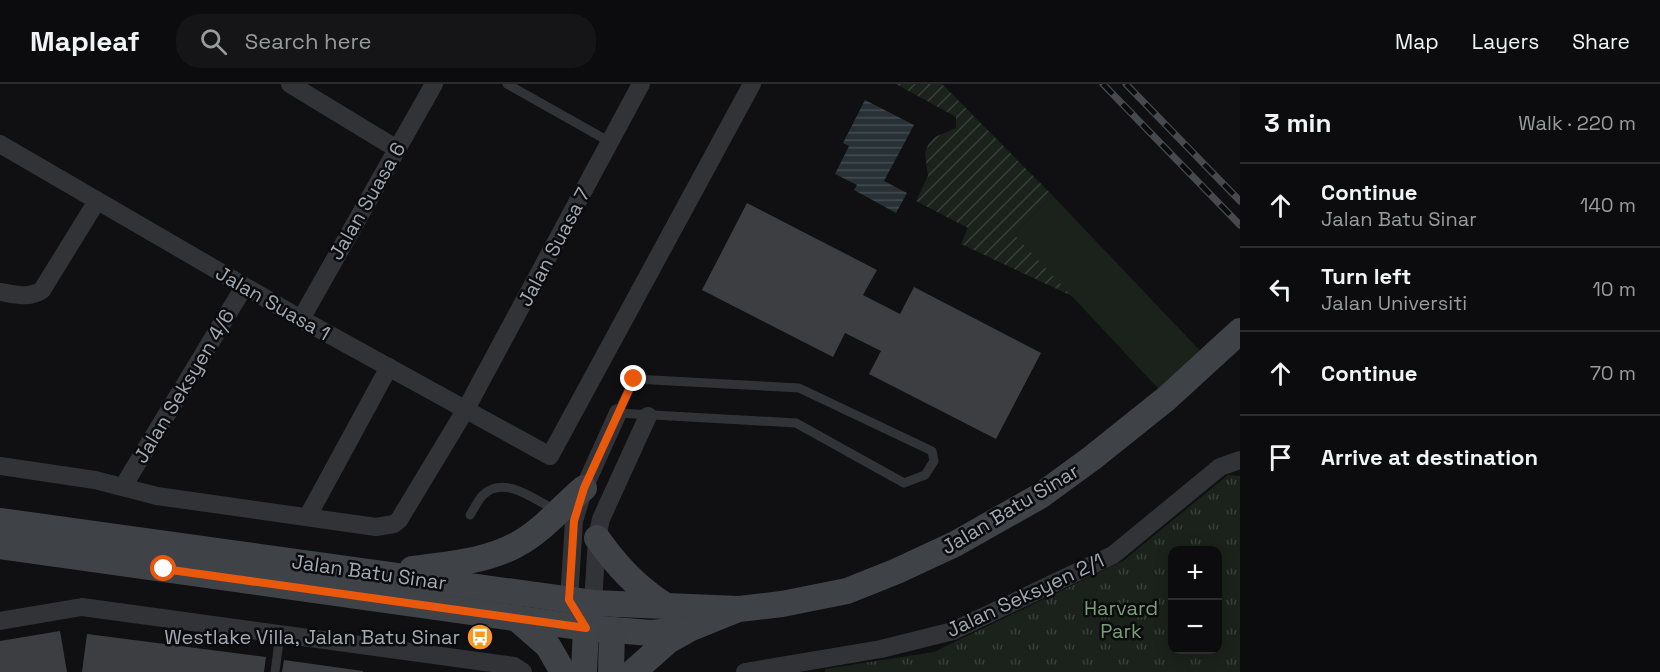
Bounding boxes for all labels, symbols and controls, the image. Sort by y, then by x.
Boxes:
search box [176,14,596,68]
text: Mapleaf [30,23,140,59]
icon: search [197,25,230,58]
text: Search here [245,27,372,55]
text: Map [1395,28,1439,55]
text: Layers [1472,28,1539,55]
text: Share [1572,28,1630,55]
text: 3 min [1264,106,1332,140]
text: Walk · 220 m [1518,110,1636,136]
street label: Jalan Suasa 6 [323,137,411,265]
text: Continue [1321,178,1417,206]
street label: Jalan Suasa 7 [512,183,596,311]
icon: ahead [1264,189,1297,222]
text: 140 m [1580,192,1636,218]
text: Jalan Batu Sinar [1321,206,1477,232]
street label: Jalan Suasa 1 [211,260,335,346]
text: Turn left [1321,262,1411,290]
icon: left [1264,273,1297,306]
text: 10 m [1592,276,1636,302]
text: Jalan Universiti [1321,290,1467,316]
street label: Jalan Seksyen 4/6 [128,304,240,468]
icon: ahead [1264,357,1297,390]
text: Continue [1321,359,1417,387]
text: 70 m [1590,360,1636,386]
route end [620,365,646,391]
icon: arrive [1264,441,1297,474]
text: Arrive at destination [1321,443,1538,471]
street label: Jalan Batu Sinar [937,458,1083,560]
map controls [1168,546,1222,654]
button: + [1168,546,1222,600]
street label: Jalan Seksyen 2/1 [942,547,1108,643]
street label: Jalan Batu Sinar [290,548,448,596]
route start [150,555,176,581]
park label: Harvard Park [1084,595,1158,644]
button: − [1168,600,1222,654]
bus stop icon: Westlake Villa, Jalan Batu Sinar [465,622,495,652]
place label: Westlake Villa, Jalan Batu Sinar [164,624,460,650]

